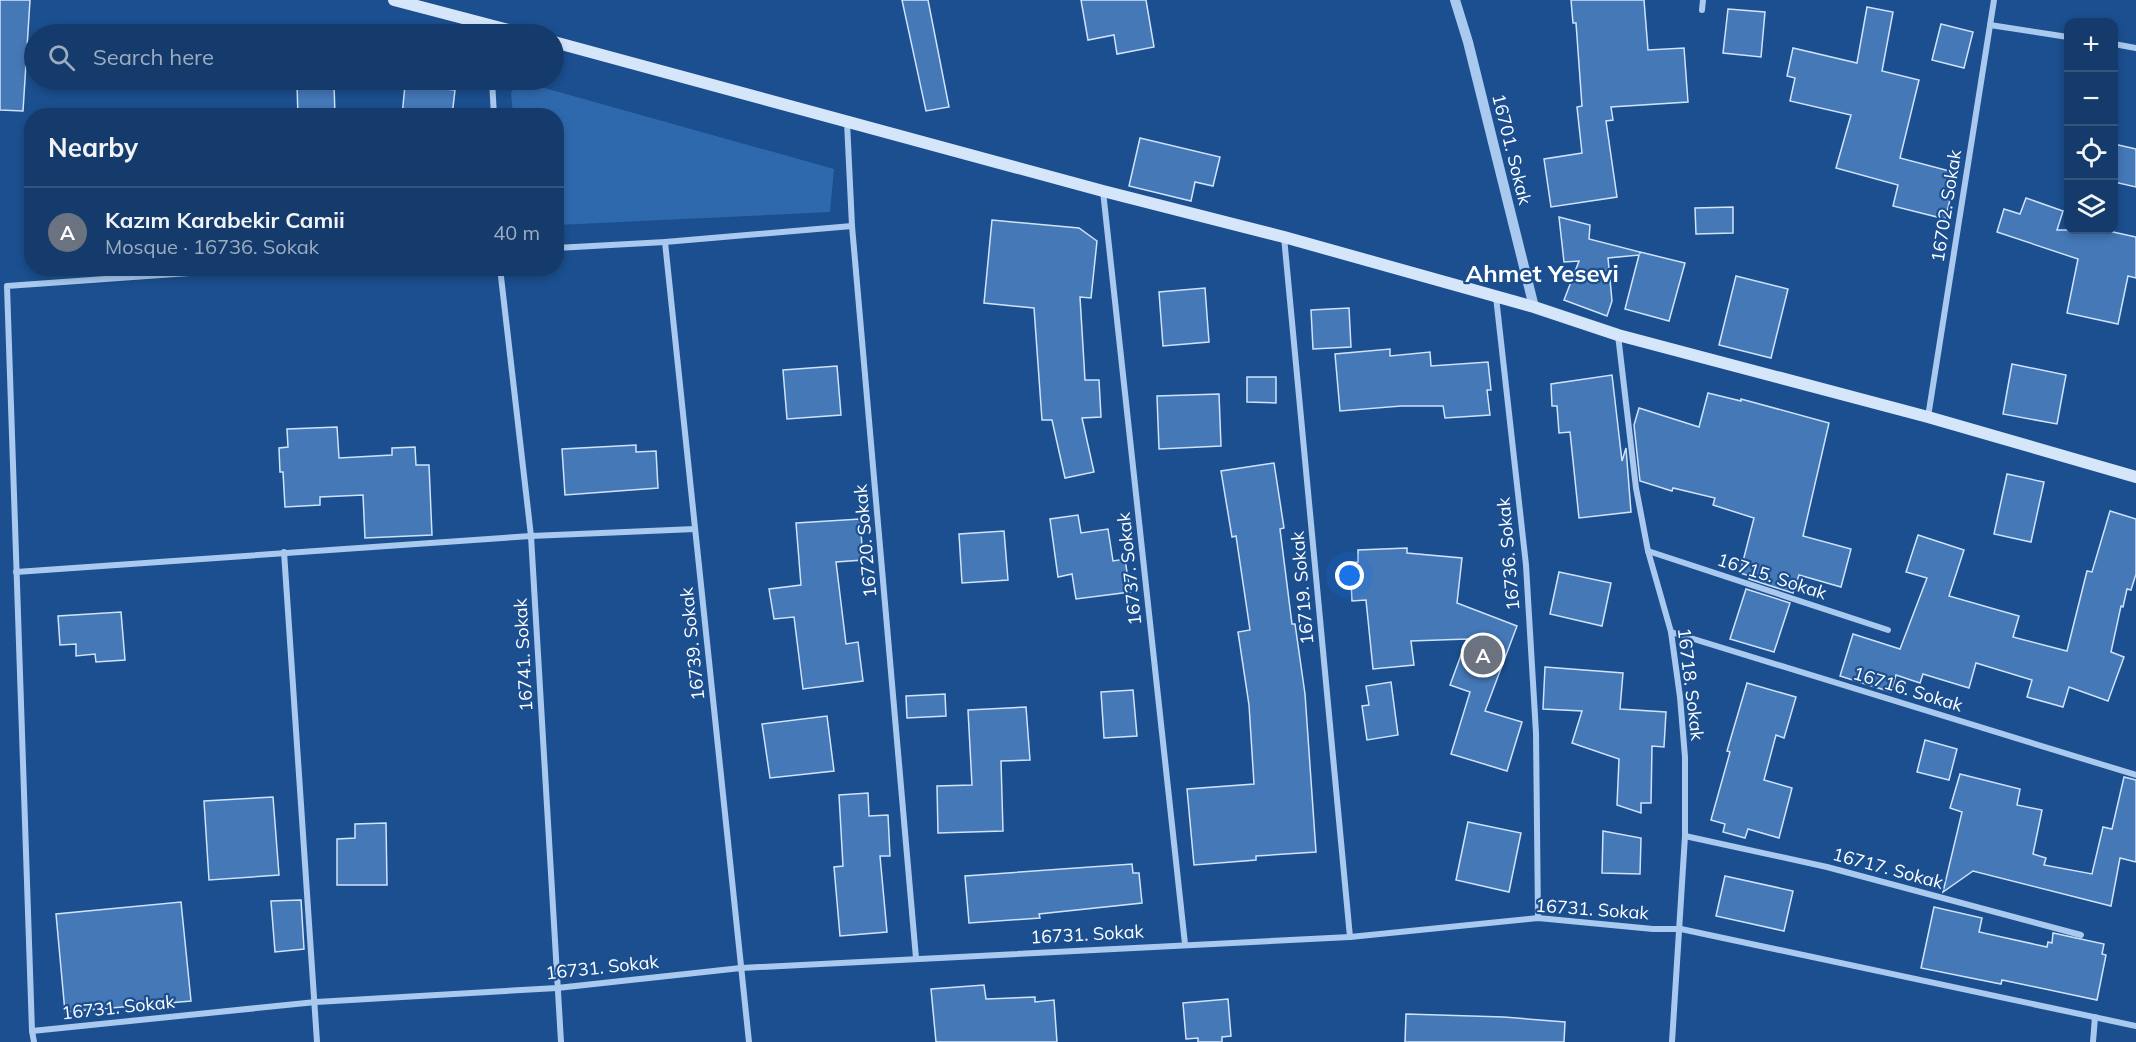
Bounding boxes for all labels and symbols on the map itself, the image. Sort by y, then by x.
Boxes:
street label: 16701. Sokak [1487,91,1537,208]
street label: 16702. Sokak [1926,147,1966,264]
district label: Ahmet Yesevi [1465,258,1619,288]
street label: 16720. Sokak [849,483,881,599]
street label: 16736. Sokak [1492,496,1524,612]
street label: 16737. Sokak [1112,511,1146,627]
street label: 16719. Sokak [1286,530,1318,646]
street label: 16715. Sokak [1714,548,1830,605]
your location [1335,561,1364,590]
street label: 16739. Sokak [675,586,709,702]
street label: 16741. Sokak [509,597,537,712]
street label: 16718. Sokak [1673,626,1709,742]
pin: A [1464,632,1502,678]
street label: 16716. Sokak [1850,661,1966,717]
street label: 16717. Sokak [1830,842,1947,894]
street label: 16731. Sokak [1535,894,1650,924]
street label: 16731. Sokak [1030,920,1145,948]
street label: 16731. Sokak [544,950,660,984]
street label: 16731. Sokak [60,990,176,1024]

